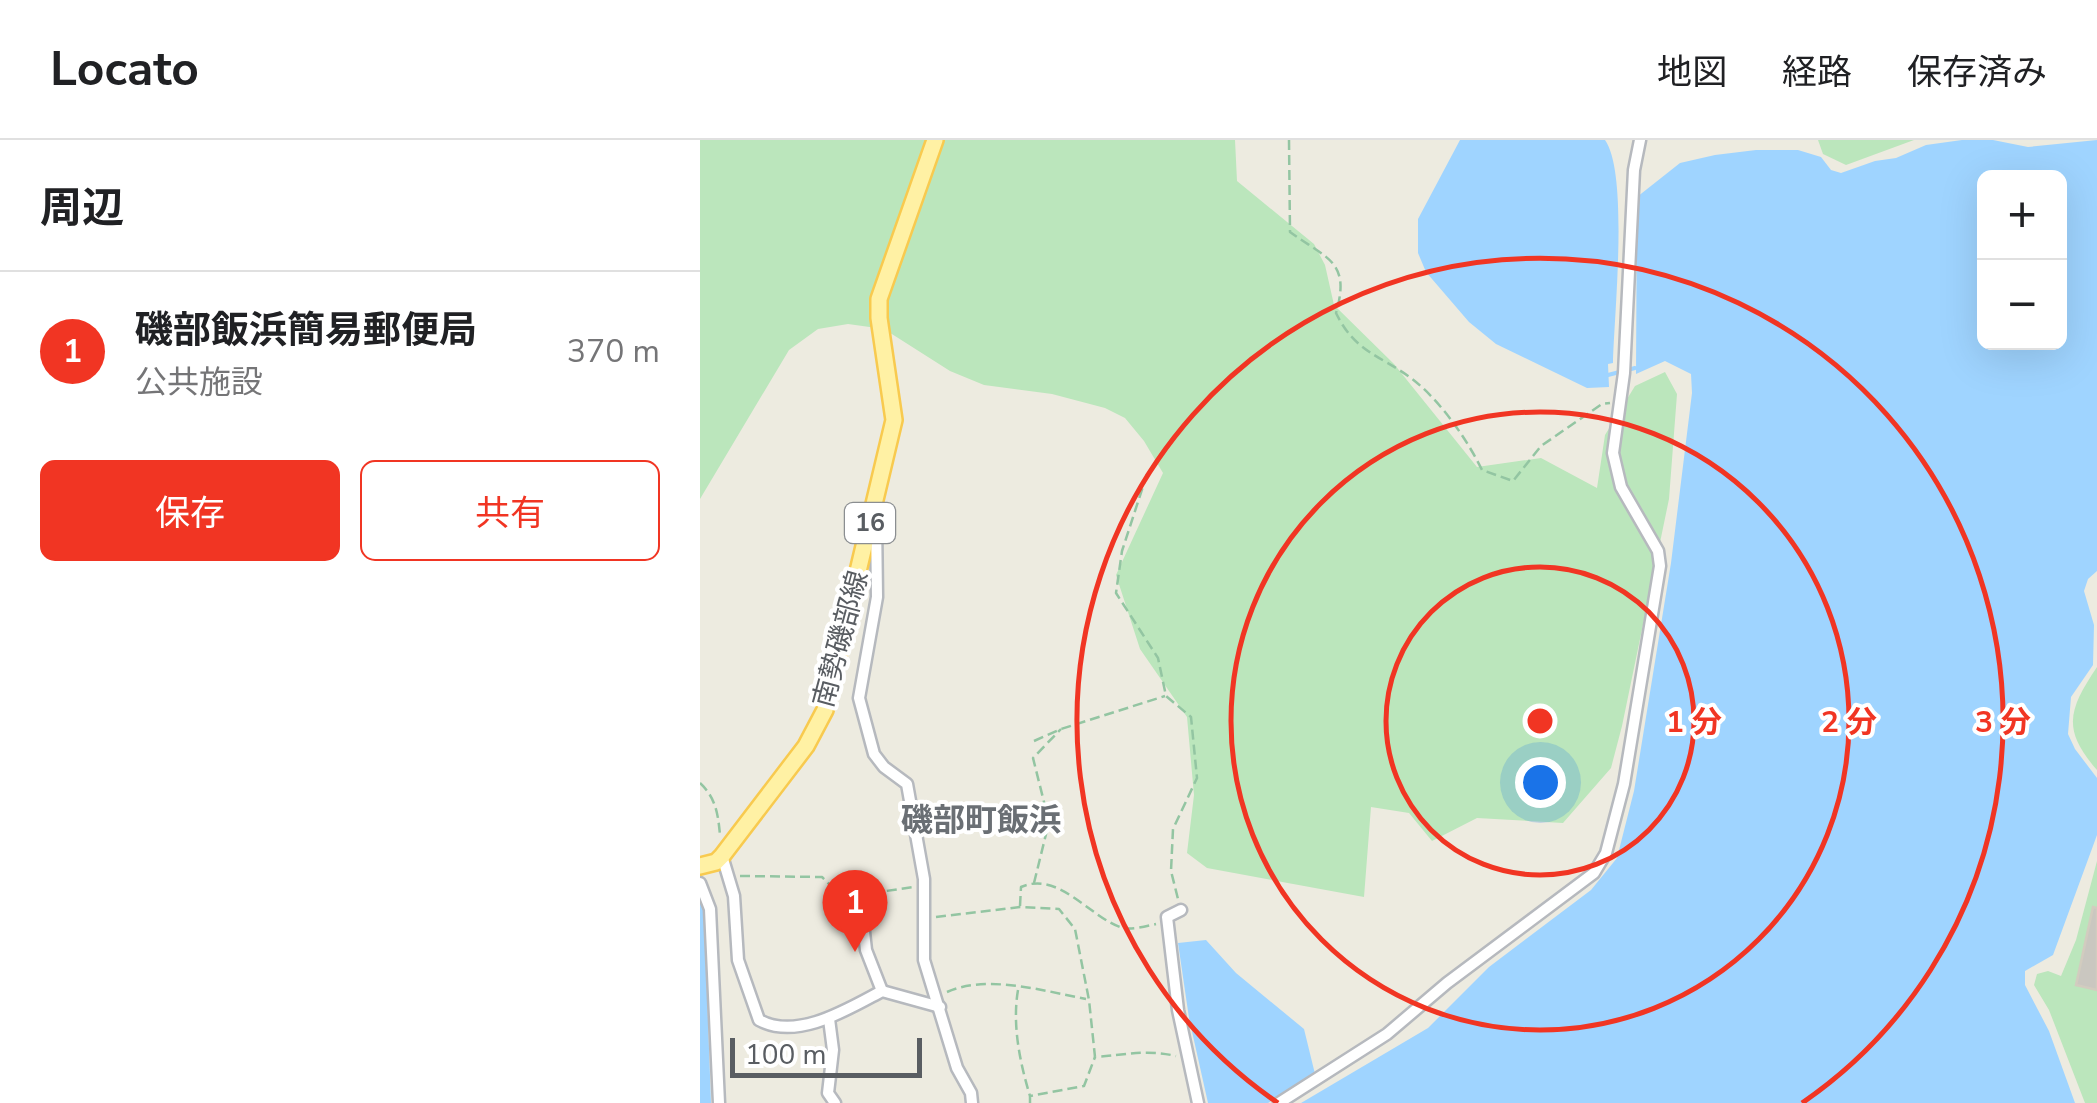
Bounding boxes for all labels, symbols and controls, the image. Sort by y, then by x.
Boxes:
text: Locato [50,36,199,102]
text: 地図 [1657,49,1727,96]
text: 経路 [1782,49,1852,96]
text: 保存済み [1907,49,2047,96]
map controls [1977,170,2067,350]
button: + [1977,170,2067,260]
text: 周辺 [40,180,124,237]
button: − [1977,260,2067,350]
text: 磯部飯浜簡易郵便局 [135,305,477,356]
text: 1 [63,330,82,373]
text: 370 m [567,330,660,373]
text: 公共施設 [135,361,263,404]
button: 保存 [40,460,340,561]
button: 共有 [360,460,660,561]
road number: 16 [845,503,895,543]
street label: 南勢磯部線 [805,566,877,712]
text: 1 分 [1666,702,1722,743]
text: 2 分 [1821,702,1877,743]
text: 3 分 [1975,702,2031,743]
centre of rings [1522,703,1558,739]
your location [1515,757,1566,808]
district label: 磯部町飯浜 [901,799,1061,842]
pin: 1 [822,870,888,952]
scale bar [730,1033,922,1078]
text: 100 m [745,1036,827,1074]

